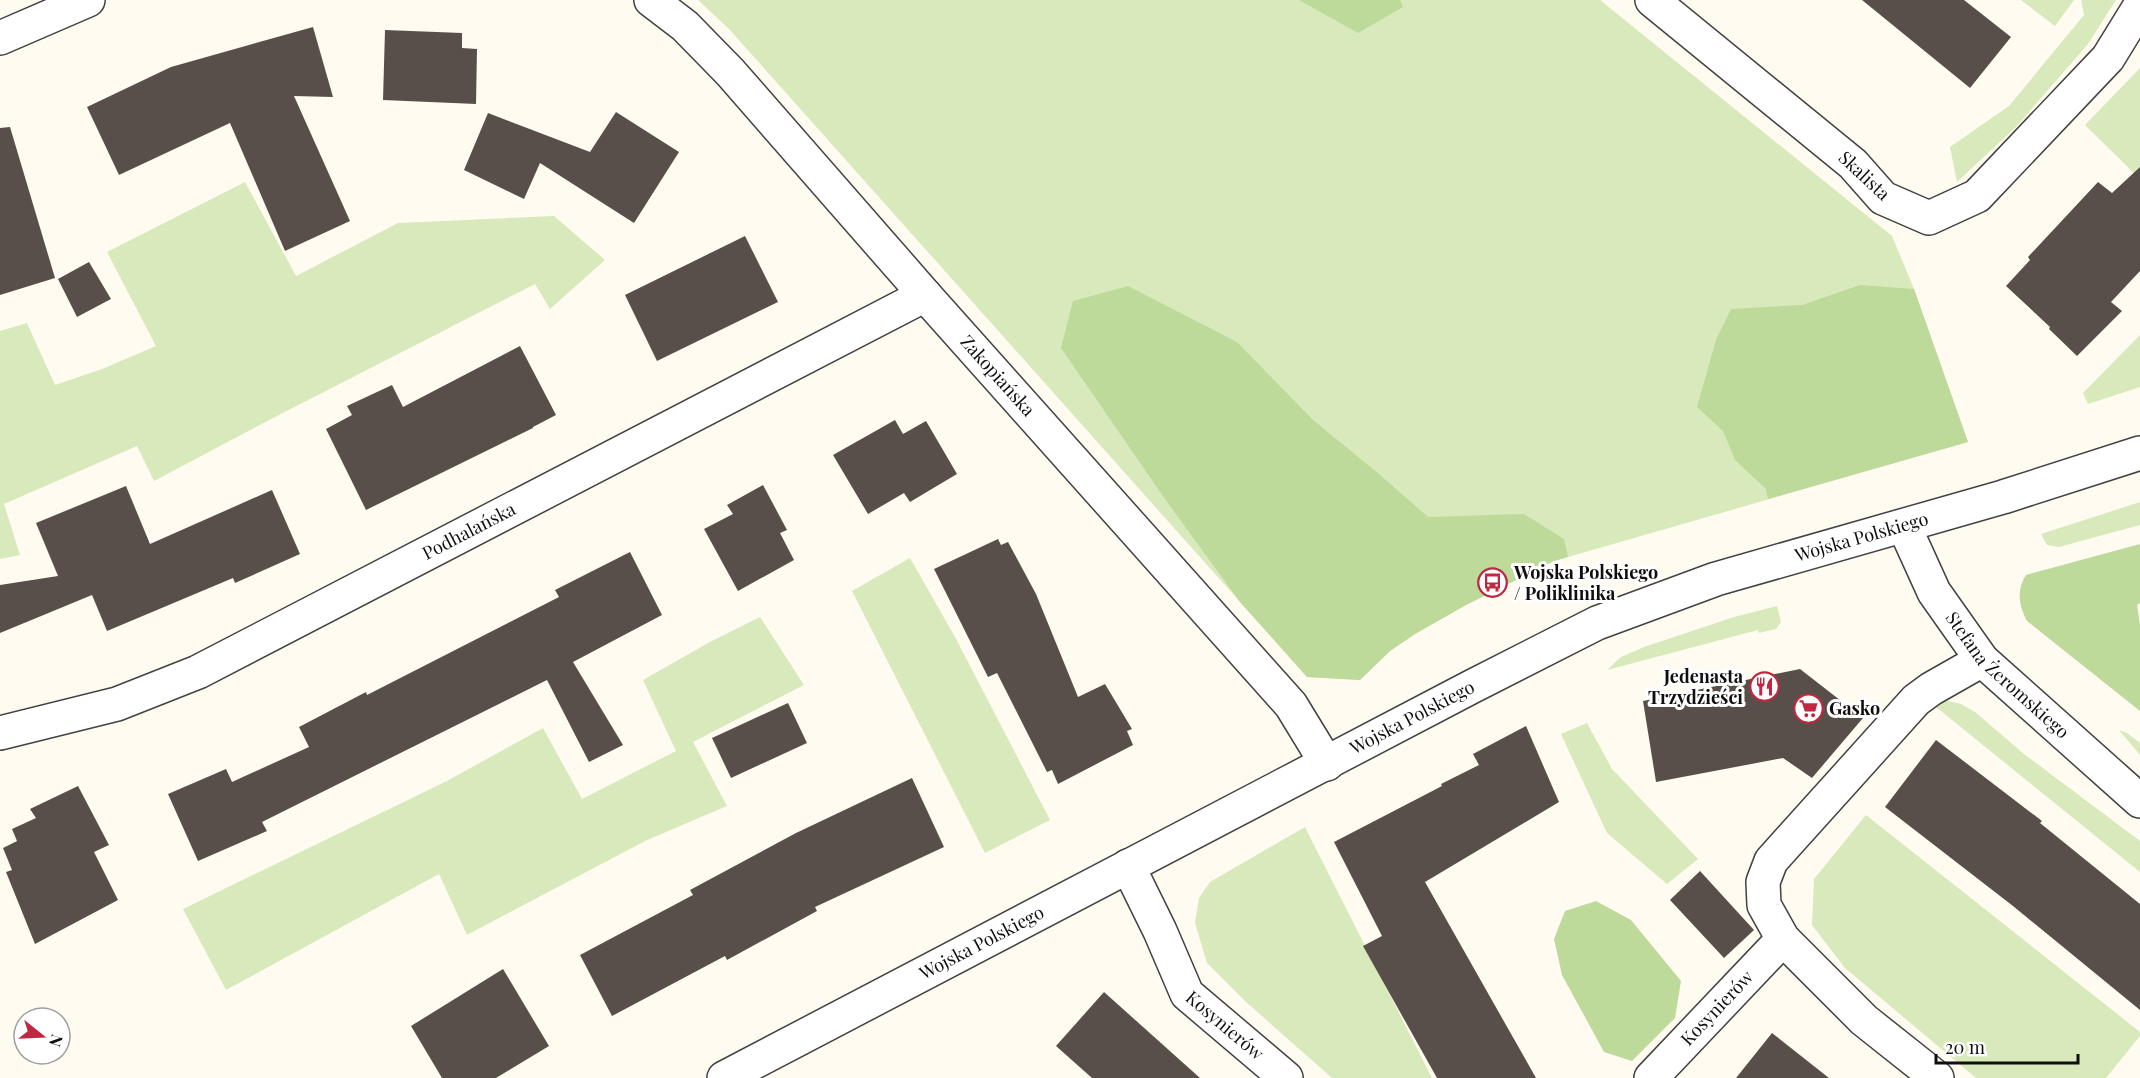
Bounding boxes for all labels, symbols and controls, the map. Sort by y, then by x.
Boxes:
street label: Skalista [1834,145,1896,205]
street label: Zakopiańska [955,330,1041,421]
street label: Podhalańska [418,496,519,565]
street label: Wojska Polskiego [1791,506,1931,567]
place label: Wojska Polskiego / Poliklinika [1513,560,1658,605]
bus stop icon: Wojska Polskiego / Poliklinika [1477,567,1509,599]
street label: Stefana Żeromskiego [1941,607,2075,743]
place label: Jedenasta Trzydzieści [1648,664,1744,709]
restaurant icon: Jedenasta Trzydzieści [1748,671,1780,703]
street label: Wojska Polskiego [1345,674,1479,760]
supermarket icon: Gasko [1792,693,1824,725]
place label: Gasko [1829,696,1880,720]
street label: Wojska Polskiego [914,900,1048,985]
street label: Kosynierów [1675,965,1758,1050]
street label: Kosynierów [1181,985,1269,1065]
north arrow [12,1006,72,1066]
scale bar [1936,1027,2078,1065]
text: N [45,1032,69,1050]
text: 20 m [1945,1035,1985,1059]

